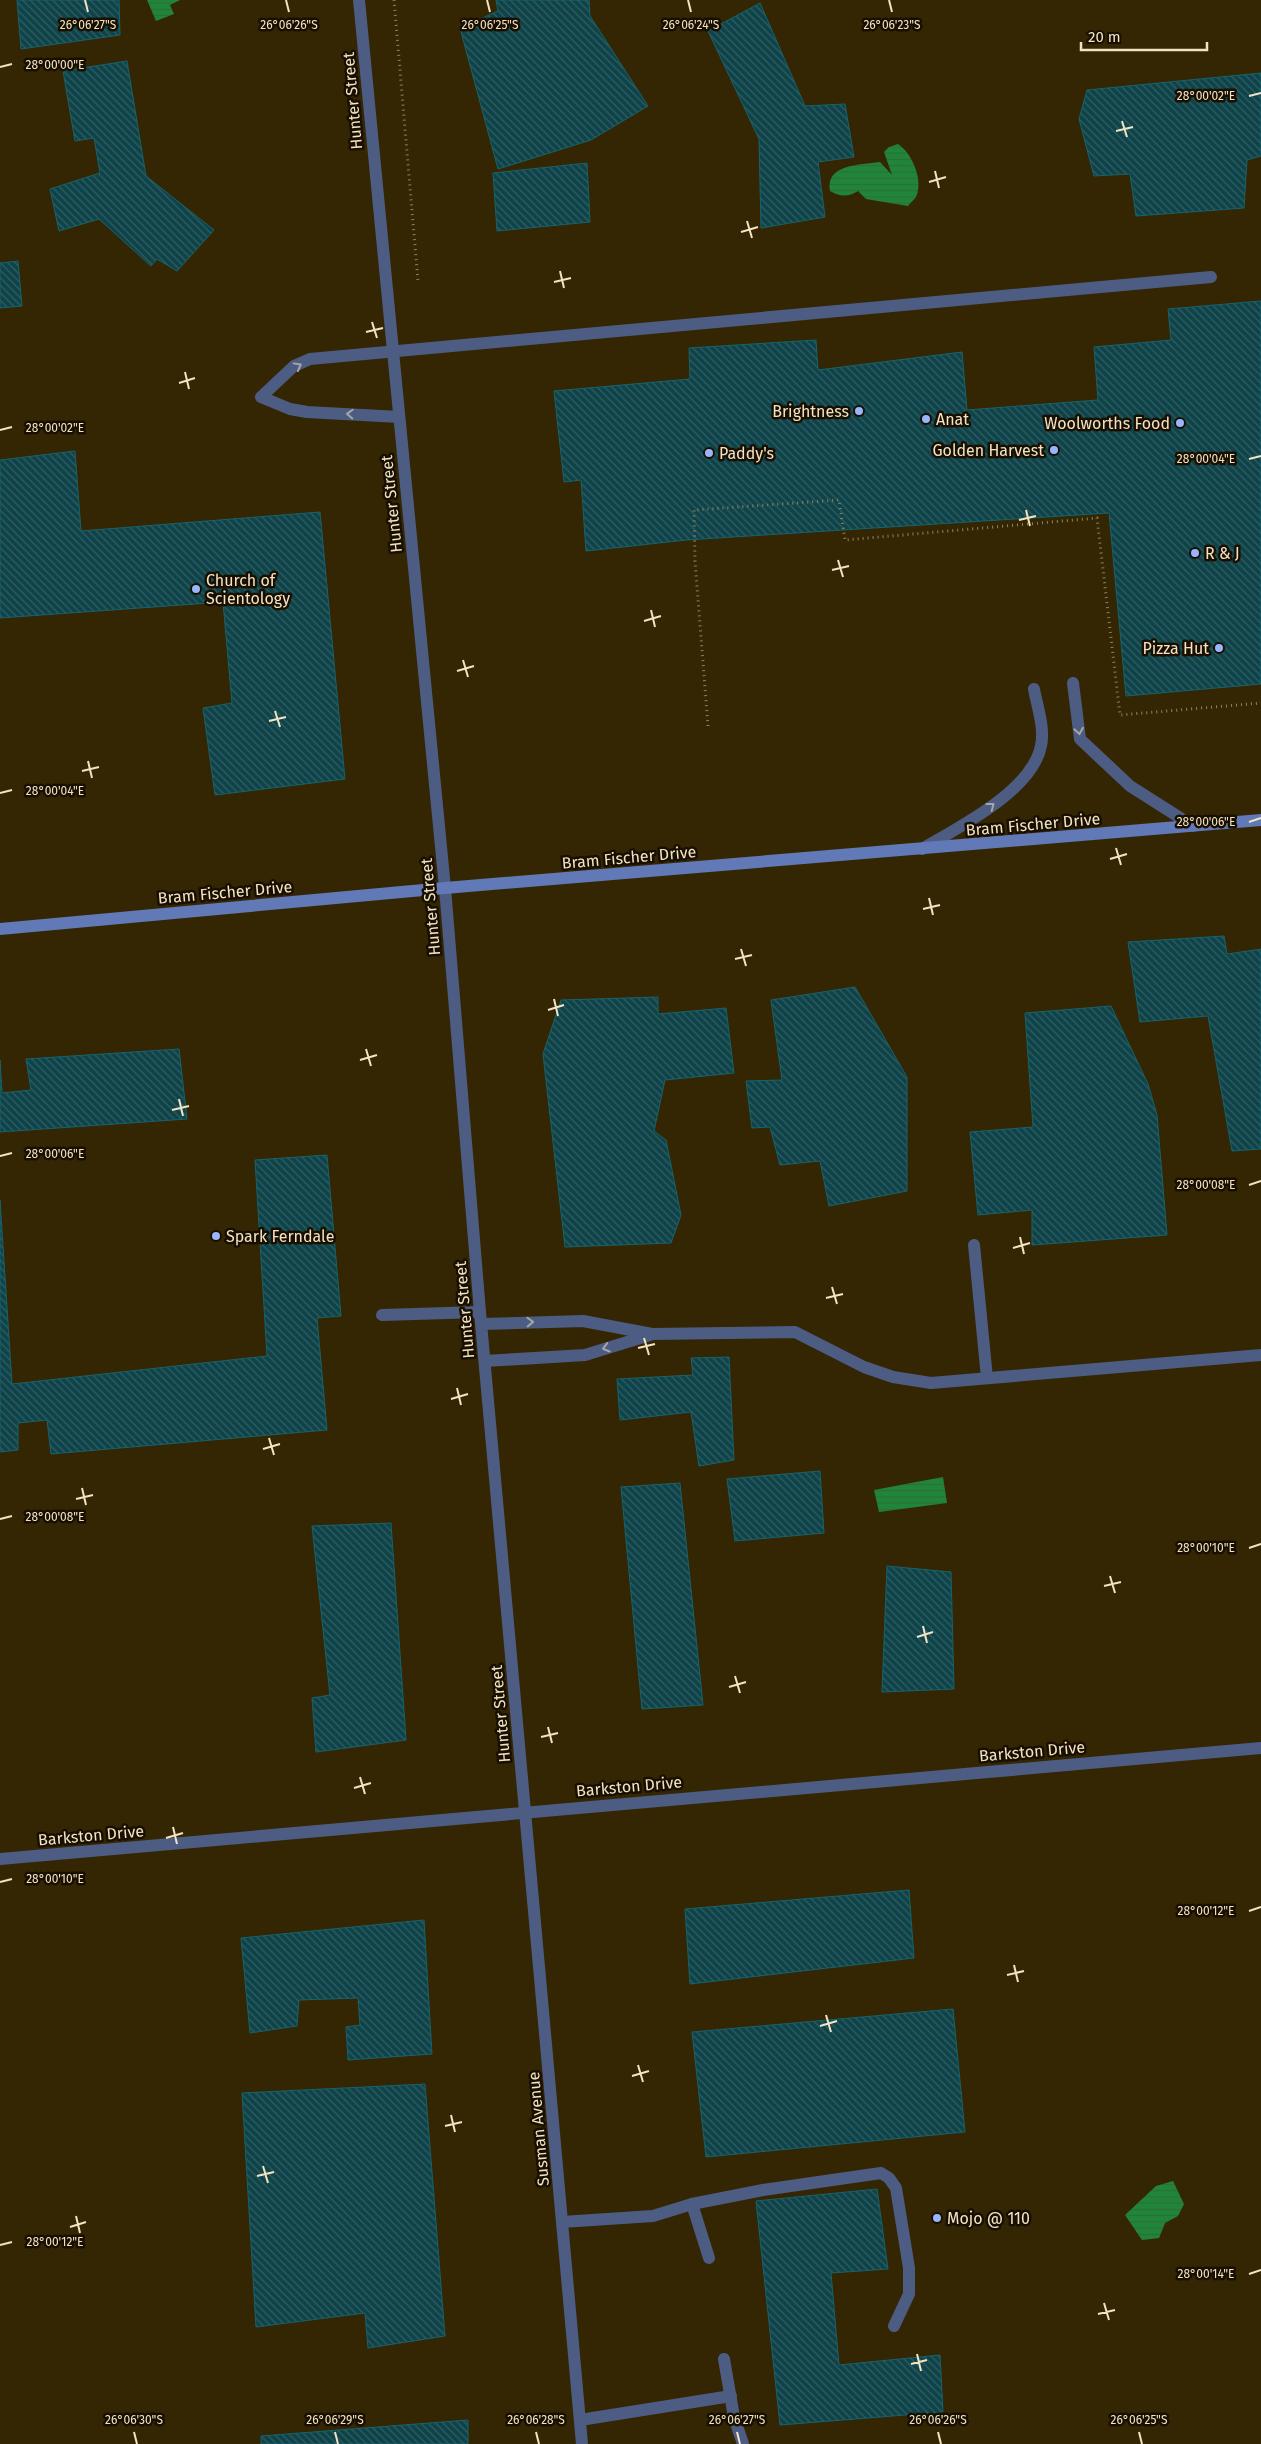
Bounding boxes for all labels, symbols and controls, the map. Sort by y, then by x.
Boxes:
text: 26°06'27"S [60,18,117,32]
text: 26°06'26"S [260,18,318,32]
text: 26°06'25"S [462,18,519,32]
text: 26°06'24"S [663,18,720,32]
text: 26°06'23"S [863,18,921,32]
scale bar [1081,20,1207,52]
text: 20 m [1088,28,1121,46]
street label: Hunter Street [339,51,366,150]
text: 28°00'00"E [25,58,85,72]
text: 28°00'02"E [1177,89,1235,103]
one-way arrow [292,362,301,372]
place label: Brightness [772,402,849,421]
marker: Brightness [853,405,865,417]
one-way arrow [346,409,354,420]
place label: Anat [936,410,969,429]
marker: Anat [920,413,932,425]
place label: Woolworths Food [1044,414,1170,433]
marker: Woolworths Food [1174,417,1186,429]
text: 28°00'02"E [26,421,84,435]
place label: Golden Harvest [933,441,1044,460]
place label: Paddy's [719,444,774,463]
marker: Golden Harvest [1048,444,1060,456]
marker: Paddy's [703,447,715,459]
text: 28°00'04"E [1177,452,1235,466]
street label: Hunter Street [377,454,406,554]
place label: R & J [1205,544,1240,563]
marker: R & J [1189,547,1201,559]
place label: Church of Scientology [206,571,290,608]
marker: Church of Scientology [190,583,202,595]
place label: Pizza Hut [1143,639,1209,658]
marker: Pizza Hut [1213,642,1225,654]
one-way arrow [1073,728,1084,736]
text: 28°00'04"E [26,784,84,798]
one-way arrow [985,804,994,812]
street label: Bram Fischer Drive [965,809,1101,840]
text: 28°00'06"E [1177,815,1235,829]
street label: Bram Fischer Drive [561,842,697,873]
street label: Hunter Street [417,857,444,956]
street label: Bram Fischer Drive [157,877,293,908]
text: 28°00'06"E [26,1147,84,1161]
text: 28°00'08"E [1177,1178,1235,1192]
place label: Spark Ferndale [226,1227,334,1246]
marker: Spark Ferndale [210,1230,222,1242]
street label: Hunter Street [451,1260,478,1359]
one-way arrow [527,1317,535,1327]
one-way arrow [602,1343,610,1353]
text: 28°00'08"E [26,1510,84,1524]
text: 28°00'10"E [1177,1541,1235,1555]
street label: Hunter Street [487,1664,514,1763]
street label: Barkston Drive [978,1737,1086,1766]
street label: Barkston Drive [575,1772,683,1801]
street label: Barkston Drive [37,1821,145,1850]
text: 28°00'10"E [26,1872,84,1886]
text: 28°00'12"E [1177,1904,1235,1918]
street label: Susman Avenue [524,2071,553,2187]
place label: Mojo @ 110 [947,2209,1030,2228]
marker: Mojo @ 110 [931,2212,943,2224]
text: 28°00'12"E [26,2235,84,2249]
text: 28°00'14"E [1178,2267,1234,2281]
text: 26°06'30"S [105,2413,163,2427]
text: 26°06'29"S [306,2413,364,2427]
text: 26°06'28"S [507,2413,565,2427]
text: 26°06'27"S [709,2413,766,2427]
text: 26°06'26"S [909,2413,967,2427]
text: 26°06'25"S [1111,2413,1168,2427]

